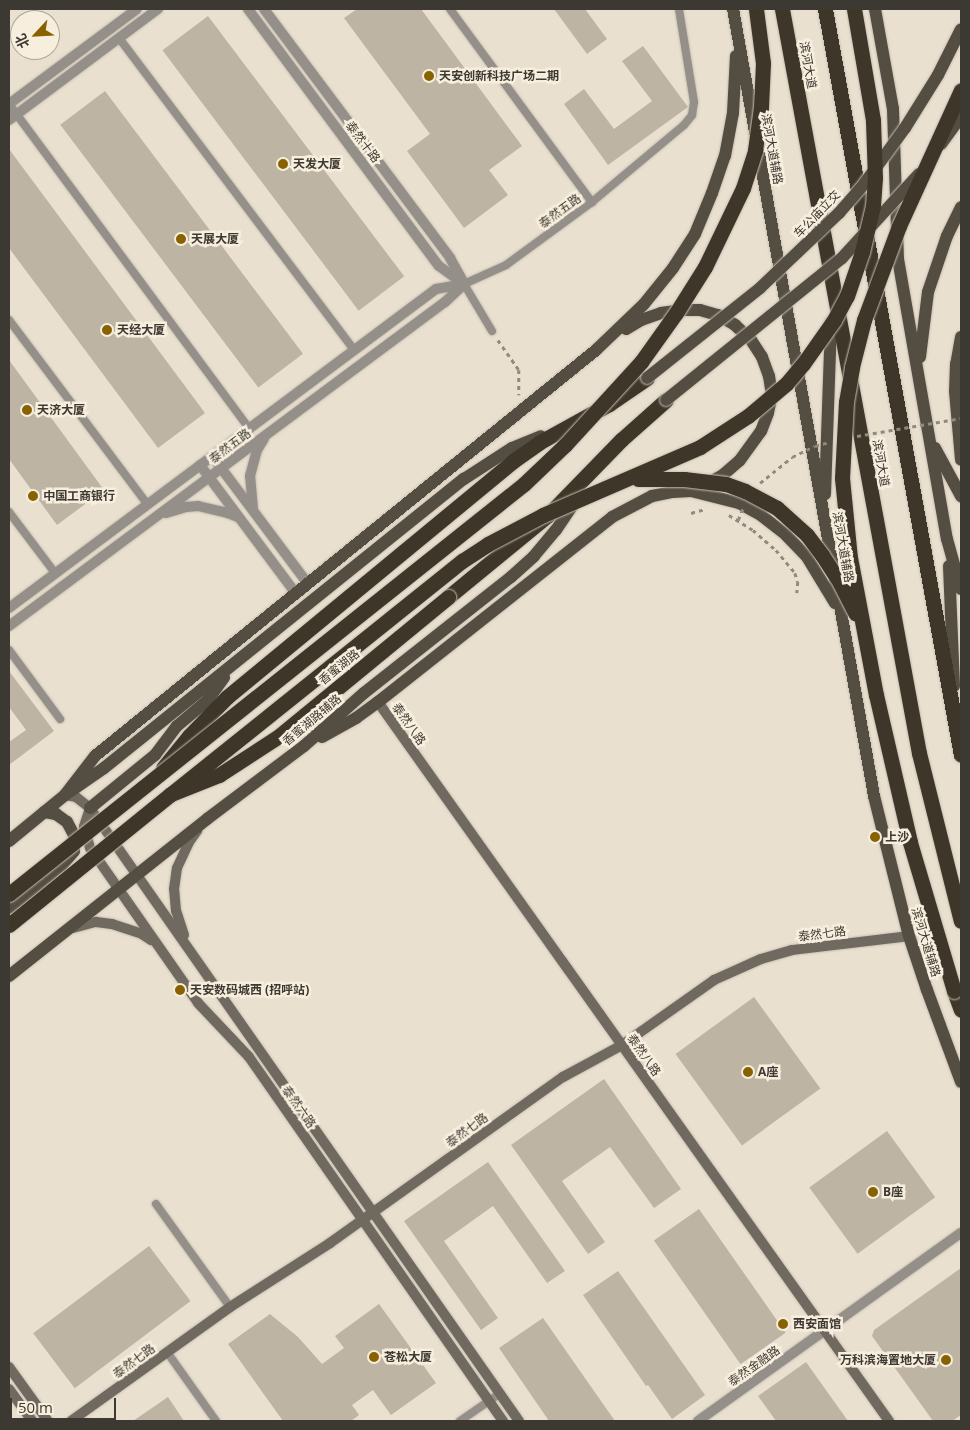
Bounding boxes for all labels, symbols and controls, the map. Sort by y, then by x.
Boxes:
north arrow [10,10,60,60]
text: 北 [10,31,33,51]
street label: 滨河大道 [797,40,819,90]
place label: 天安创新科技广场二期 [439,69,559,83]
marker: 天安创新科技广场二期 [423,70,435,82]
street label: 滨河大道辅路 [759,112,785,186]
street label: 泰然十路 [343,118,383,166]
place label: 天发大厦 [293,157,341,171]
marker: 天发大厦 [277,158,289,170]
street label: 车公庙立交 [791,187,843,241]
street label: 泰然五路 [536,191,584,231]
place label: 天展大厦 [191,232,239,246]
marker: 天展大厦 [175,233,187,245]
place label: 天经大厦 [117,323,165,337]
marker: 天经大厦 [101,324,113,336]
place label: 天济大厦 [37,403,85,417]
marker: 天济大厦 [21,404,33,416]
street label: 泰然五路 [206,426,254,466]
street label: 滨河大道 [870,438,892,488]
place label: 中国工商银行 [43,489,115,503]
marker: 中国工商银行 [27,490,39,502]
street label: 滨河大道辅路 [830,510,856,584]
street label: 香蜜湖路 [316,646,362,688]
street label: 香蜜湖路辅路 [280,691,344,749]
street label: 泰然八路 [389,700,429,748]
place label: 上沙 [885,830,909,844]
marker: 上沙 [869,831,881,843]
street label: 滨河大道辅路 [909,905,943,979]
street label: 泰然七路 [797,924,847,944]
place label: 天安数码城西 (招呼站) [190,983,309,997]
marker: 天安数码城西 (招呼站) [174,984,186,996]
street label: 泰然八路 [624,1031,664,1079]
place label: A座 [758,1065,778,1079]
marker: A座 [742,1066,754,1078]
street label: 泰然六路 [279,1083,319,1131]
street label: 泰然七路 [443,1110,491,1150]
place label: B座 [883,1185,903,1199]
marker: B座 [867,1186,879,1198]
place label: 西安面馆 [793,1317,841,1331]
marker: 西安面馆 [777,1318,789,1330]
street label: 泰然七路 [110,1341,158,1381]
street label: 泰然金融路 [725,1343,783,1389]
place label: 苍松大厦 [384,1350,432,1364]
marker: 苍松大厦 [368,1351,380,1363]
place label: 万科滨海置地大厦 [840,1353,936,1367]
marker: 万科滨海置地大厦 [940,1354,952,1366]
scale bar [12,1388,119,1420]
text: 50 m [18,1397,53,1417]

